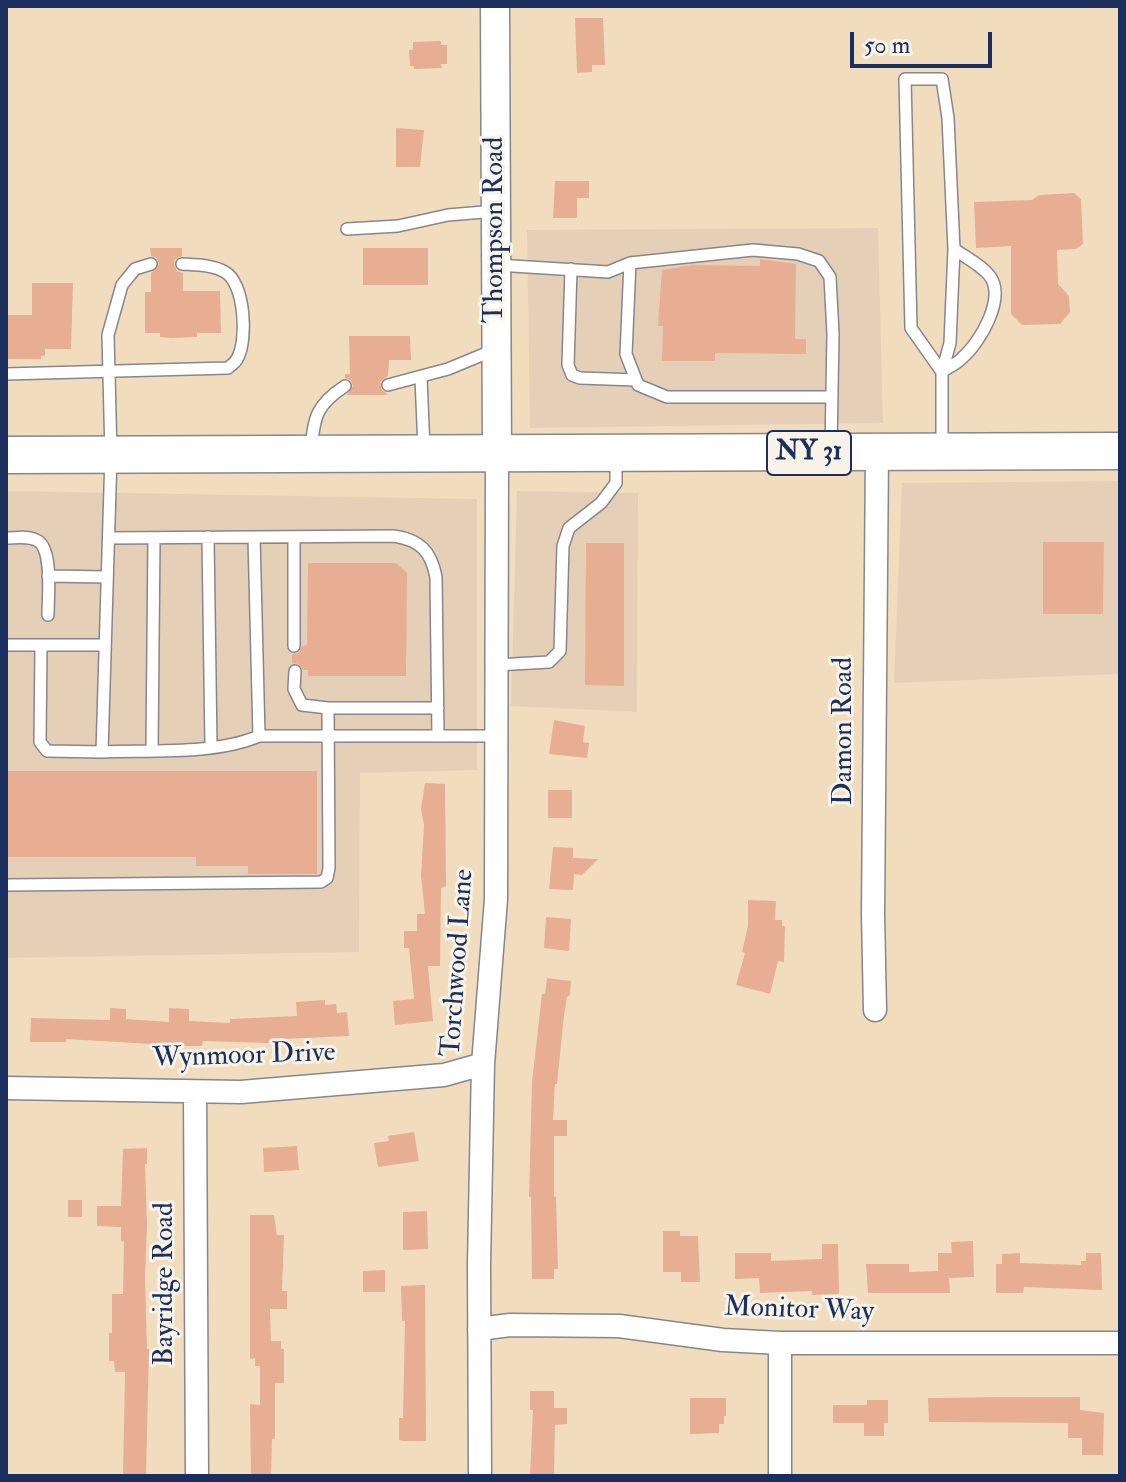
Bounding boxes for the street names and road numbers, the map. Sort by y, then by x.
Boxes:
street label: Thompson Road [479,137,513,323]
road number: NY 31 [767,431,851,475]
street label: Damon Road [828,657,862,805]
street label: Torchwood Lane [436,868,482,1058]
street label: Wynmoor Drive [152,1037,336,1077]
street label: Bayridge Road [149,1202,183,1366]
street label: Monitor Way [723,1292,875,1330]

